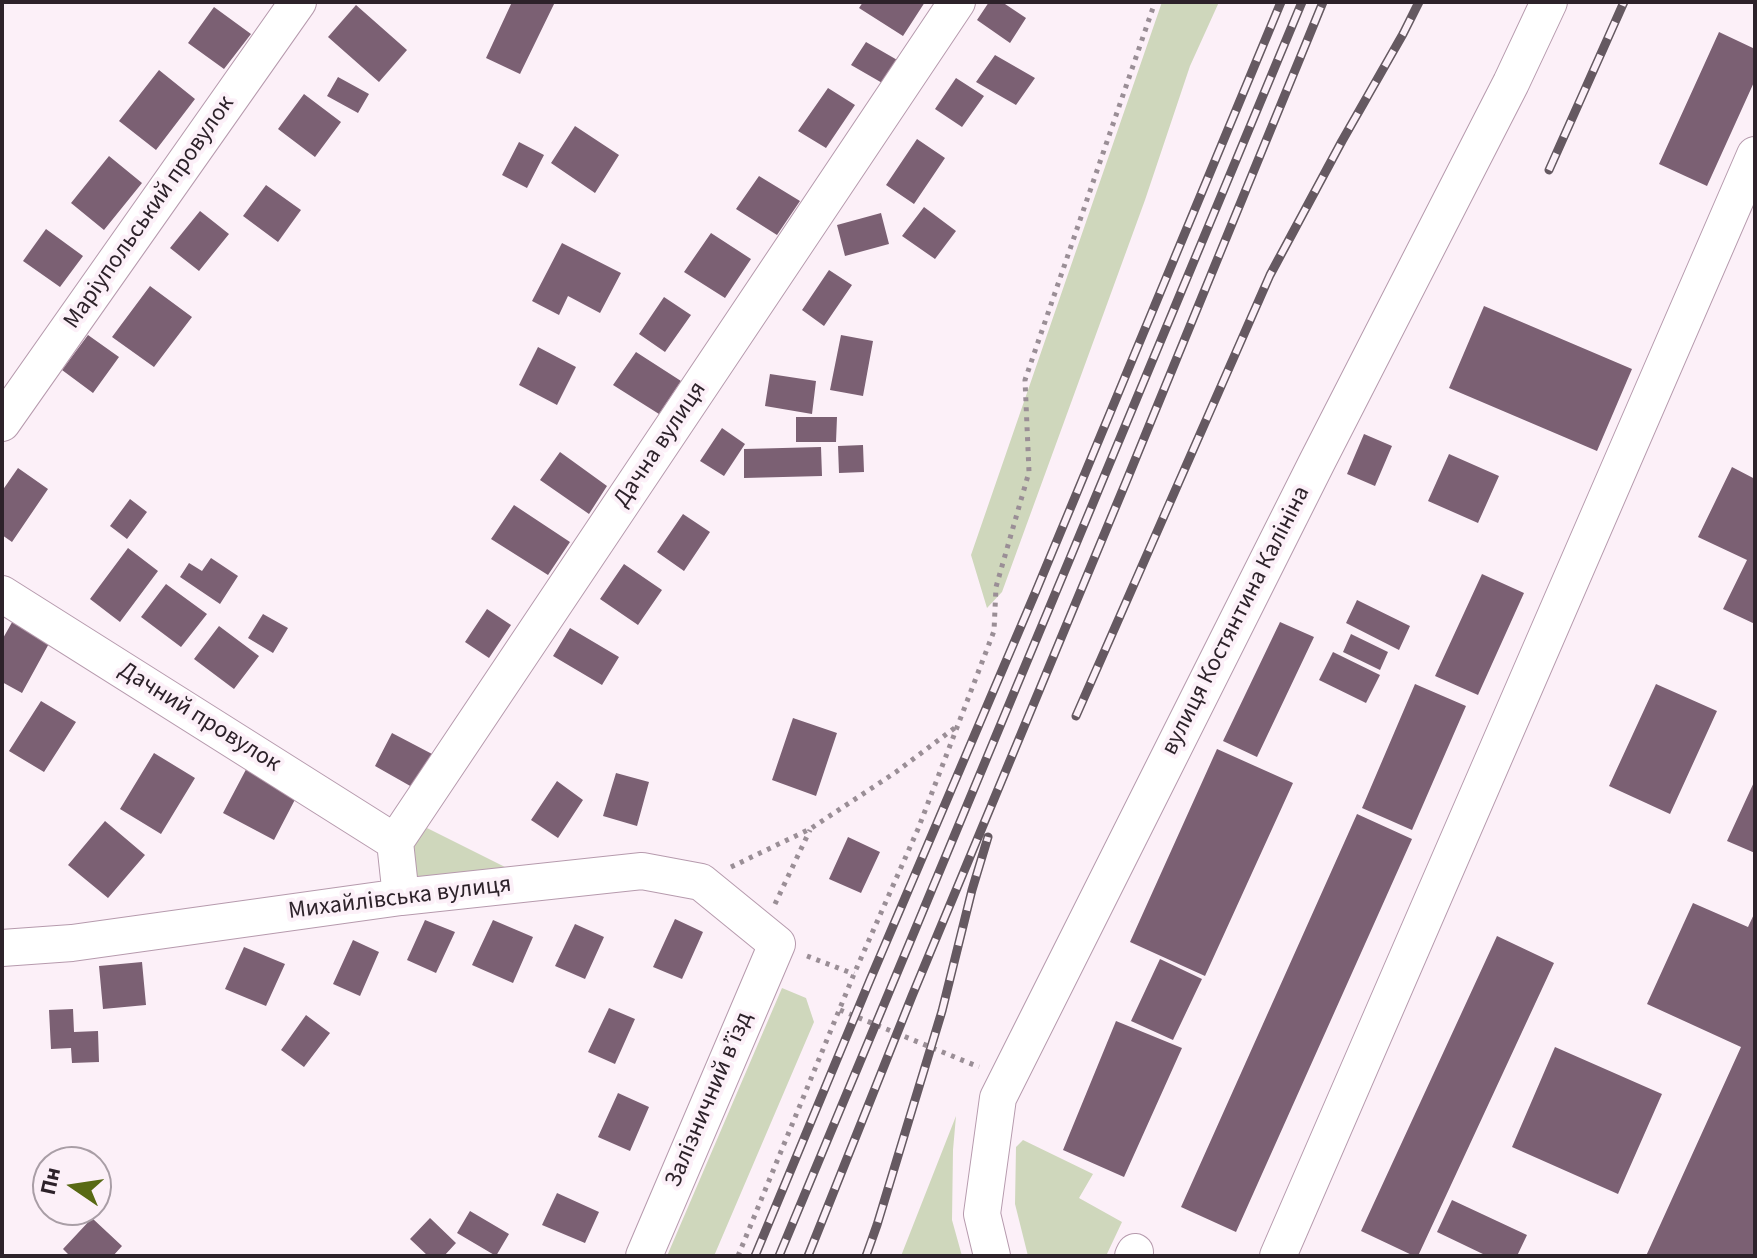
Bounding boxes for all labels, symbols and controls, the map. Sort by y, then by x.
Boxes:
street label: Маріупольський провулок [59,91,241,335]
street label: Дачна вулиця [608,377,714,513]
street label: вулиця Костянтина Калініна [1157,482,1317,760]
street label: Дачний провулок [113,657,285,779]
street label: Михайлівська вулиця [287,871,513,927]
street label: Залізничний в’їзд [660,1008,760,1192]
north arrow [32,1146,112,1226]
text: Пн [32,1164,69,1198]

